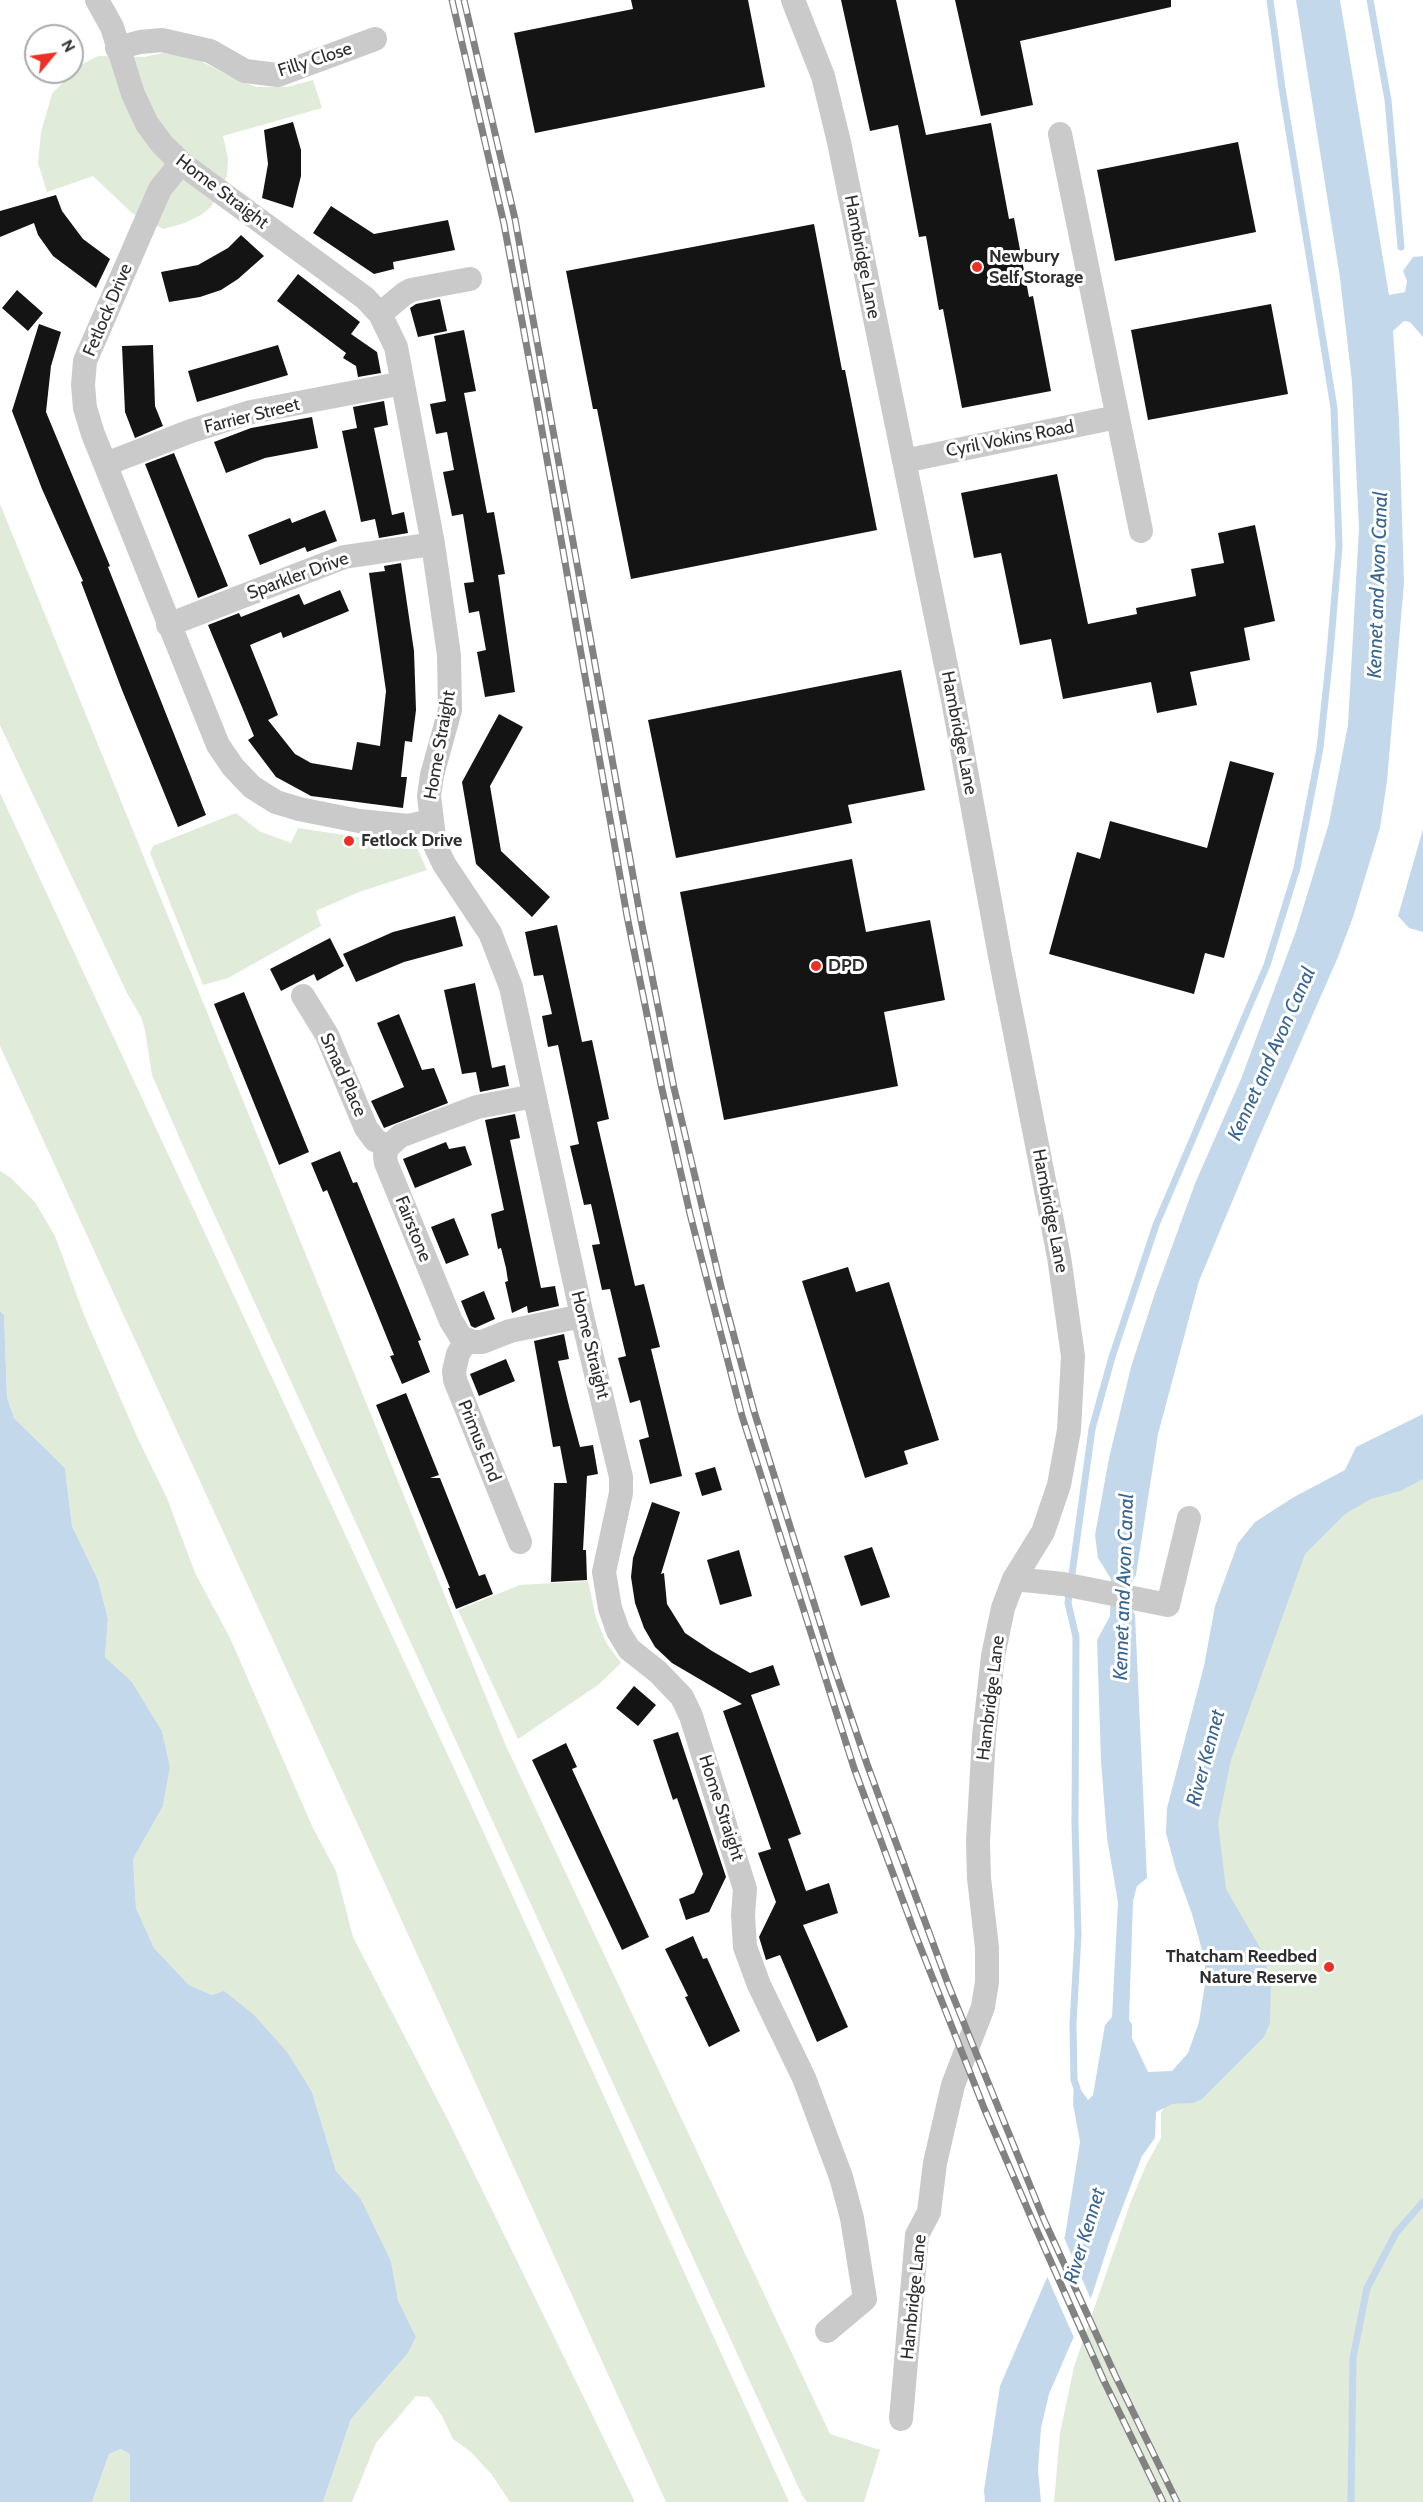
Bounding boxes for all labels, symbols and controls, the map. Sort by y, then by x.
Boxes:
north arrow [24,24,84,84]
text: N [57,36,79,56]
street label: Filly Close [275,38,355,82]
street label: Home Straight [171,150,273,234]
street label: Hambridge Lane [839,193,885,321]
place label: Newbury Self Storage [989,246,1083,288]
street label: Fetlock Drive [79,260,137,360]
marker: Newbury Self Storage [970,260,984,274]
street label: Farrier Street [202,394,302,438]
street label: Cyril Vokins Road [944,416,1076,462]
water label: Kennet and Avon Canal [1363,491,1393,679]
street label: Sparkler Drive [244,548,352,604]
street label: Hambridge Lane [936,669,982,797]
street label: Home Straight [420,689,460,801]
place label: Fetlock Drive [361,830,462,852]
marker: Fetlock Drive [342,834,356,848]
place label: DPD [828,955,865,977]
marker: DPD [809,959,823,973]
water label: Kennet and Avon Canal [1223,964,1321,1144]
street label: Smad Place [315,1030,371,1120]
street label: Hambridge Lane [1027,1147,1073,1275]
street label: Fairstone [390,1193,436,1265]
street label: Home Straight [566,1289,614,1401]
street label: Primus End [453,1397,505,1485]
water label: Kennet and Avon Canal [1109,1493,1139,1681]
street label: Hambridge Lane [973,1634,1009,1762]
water label: River Kennet [1182,1707,1230,1809]
street label: Home Straight [694,1752,748,1864]
place label: Thatcham Reedbed Nature Reserve [1166,1946,1317,1988]
marker: Thatcham Reedbed Nature Reserve [1322,1960,1336,1974]
water label: River Kennet [1059,2185,1111,2287]
street label: Hambridge Lane [897,2233,931,2361]

